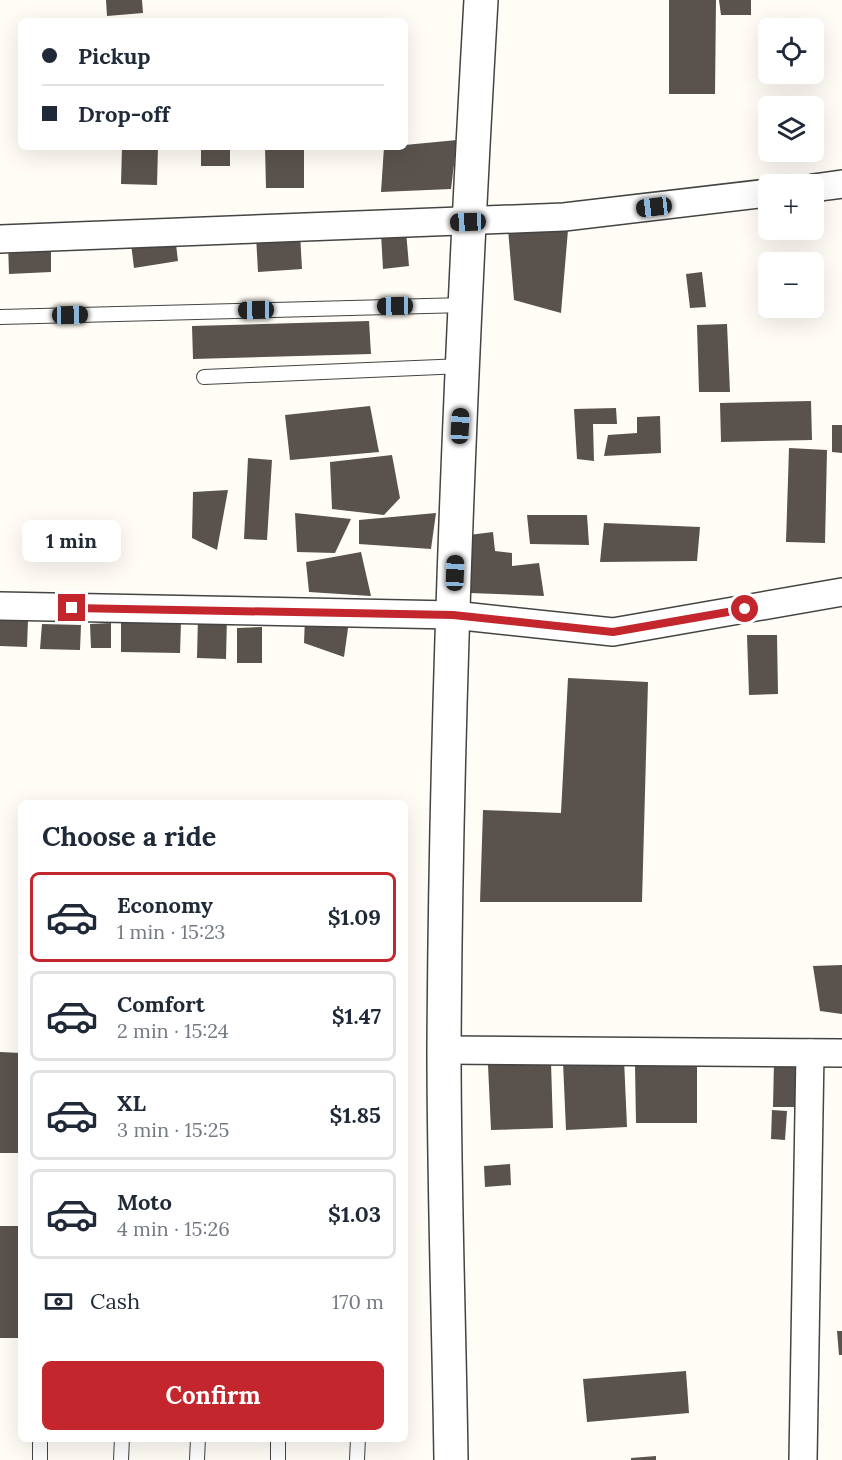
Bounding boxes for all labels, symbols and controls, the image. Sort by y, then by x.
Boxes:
map controls [758,18,824,318]
button: locate [758,18,824,84]
text: Pickup [78,42,151,70]
button: layers [758,96,824,162]
text: Drop-off [78,100,170,128]
button: + [758,174,824,240]
car [635,196,673,218]
car [450,212,486,232]
button: − [758,252,824,318]
car [377,297,413,315]
car [238,301,274,319]
car [52,306,88,324]
car [450,408,470,444]
callout: 1 min [22,521,122,563]
text: 1 min [46,528,97,553]
car [445,555,465,591]
route end [58,594,85,621]
route start [731,595,758,622]
text: Choose a ride [42,819,216,853]
icon: car [45,890,99,944]
text: Economy [117,891,213,919]
text: $1.09 [328,903,381,931]
text: 1 min · 15:23 [117,919,225,944]
icon: car [45,989,99,1043]
text: Comfort [117,990,205,1018]
text: $1.47 [332,1002,381,1030]
text: 2 min · 15:24 [117,1018,228,1043]
icon: car [45,1088,99,1142]
text: XL [117,1089,146,1117]
text: $1.85 [330,1101,381,1129]
text: 3 min · 15:25 [117,1117,229,1142]
icon: car [45,1187,99,1241]
text: Moto [117,1188,172,1216]
text: $1.03 [328,1200,381,1228]
text: 4 min · 15:26 [117,1216,230,1241]
icon: cash [42,1285,75,1318]
text: Cash [90,1287,140,1315]
text: 170 m [332,1289,384,1314]
button: Confirm [42,1361,384,1430]

